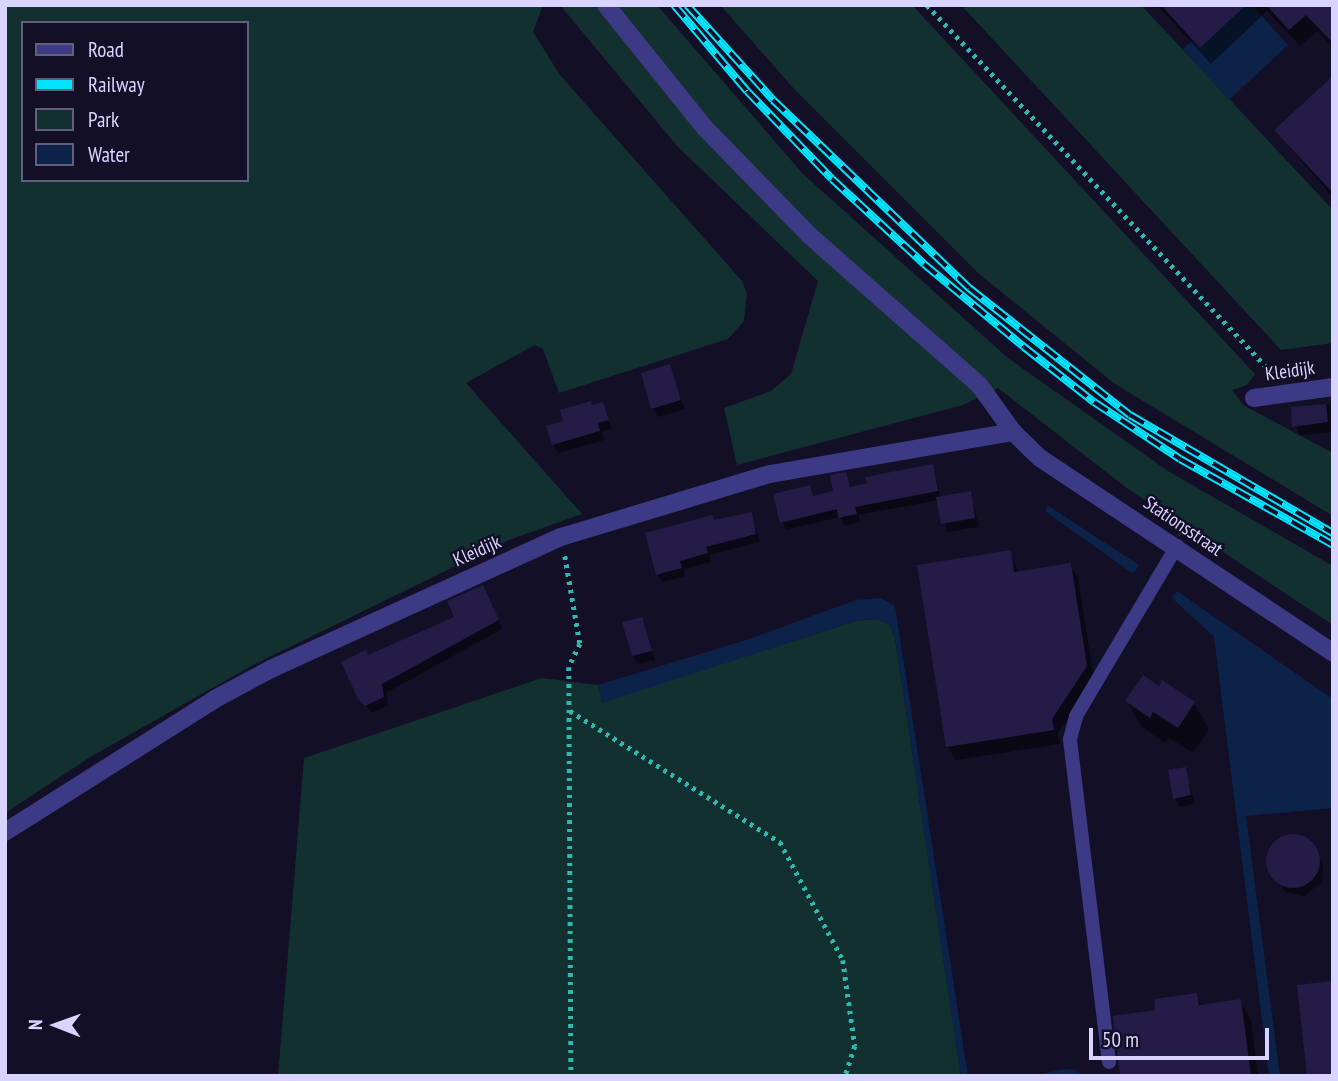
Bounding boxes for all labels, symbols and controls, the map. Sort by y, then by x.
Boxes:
legend [21,21,248,182]
text: Road [88,36,124,63]
text: Railway [88,71,145,98]
text: Park [88,106,119,133]
text: Water [88,141,130,168]
street label: Kleidijk [1264,356,1316,386]
street label: Stationsstraat [1139,491,1227,561]
street label: Kleidijk [450,531,504,571]
north arrow [21,990,91,1060]
scale bar [1093,1014,1273,1058]
text: N [23,1019,47,1030]
text: 50 m [1102,1026,1139,1053]

